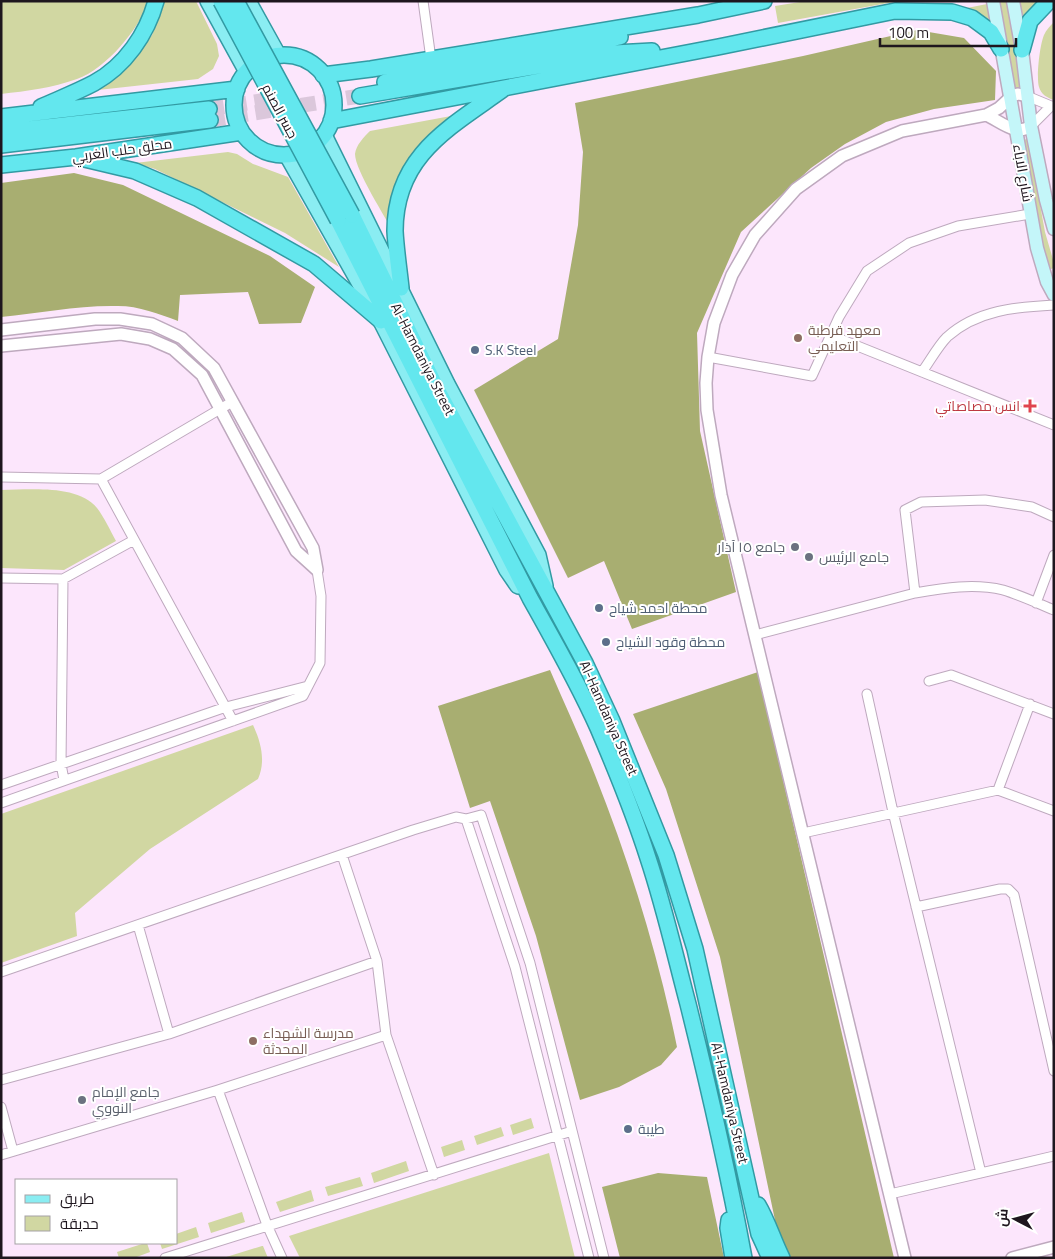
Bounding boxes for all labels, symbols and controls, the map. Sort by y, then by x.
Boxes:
scale bar [880,15,1016,47]
text: 100 m [888,21,929,44]
street label: جسر الصنم [257,79,304,142]
street label: محلق حلب الغربي [71,132,174,169]
street label: شارع الاباء [1008,142,1039,204]
street label: Al-Hamdaniya Street [386,299,461,419]
place label: معهد قرطبة التعليمي [808,319,881,358]
marker: معهد قرطبة التعليمي [792,332,804,344]
place label: S.K Steel [485,339,536,360]
marker: S.K Steel [469,344,481,356]
place label: انس مصاصاتي [935,395,1020,418]
marker: انس مصاصاتي [1024,400,1036,412]
place label: جامع ١٥ آذار [716,536,785,557]
marker: جامع ١٥ آذار [789,541,801,553]
place label: جامع الرئيس [819,546,889,567]
marker: جامع الرئيس [803,551,815,563]
place label: محطة احمد شياح [609,597,708,618]
marker: محطة احمد شياح [593,602,605,614]
place label: محطة وقود الشياح [616,631,725,652]
marker: محطة وقود الشياح [600,636,612,648]
street label: Al-Hamdaniya Street [575,657,644,779]
place label: مدرسة الشهداء المحدثة [263,1022,354,1059]
marker: مدرسة الشهداء المحدثة [247,1035,259,1047]
street label: Al-Hamdaniya Street [706,1040,755,1166]
place label: جامع الإمام النووي [92,1081,159,1120]
marker: جامع الإمام النووي [76,1094,88,1106]
place label: طيبة [638,1118,665,1139]
marker: طيبة [622,1123,634,1135]
legend [15,1179,178,1244]
text: طريق [60,1187,94,1210]
north arrow [990,1194,1040,1244]
text: ش [990,1208,1013,1228]
text: حديقة [60,1212,99,1235]

